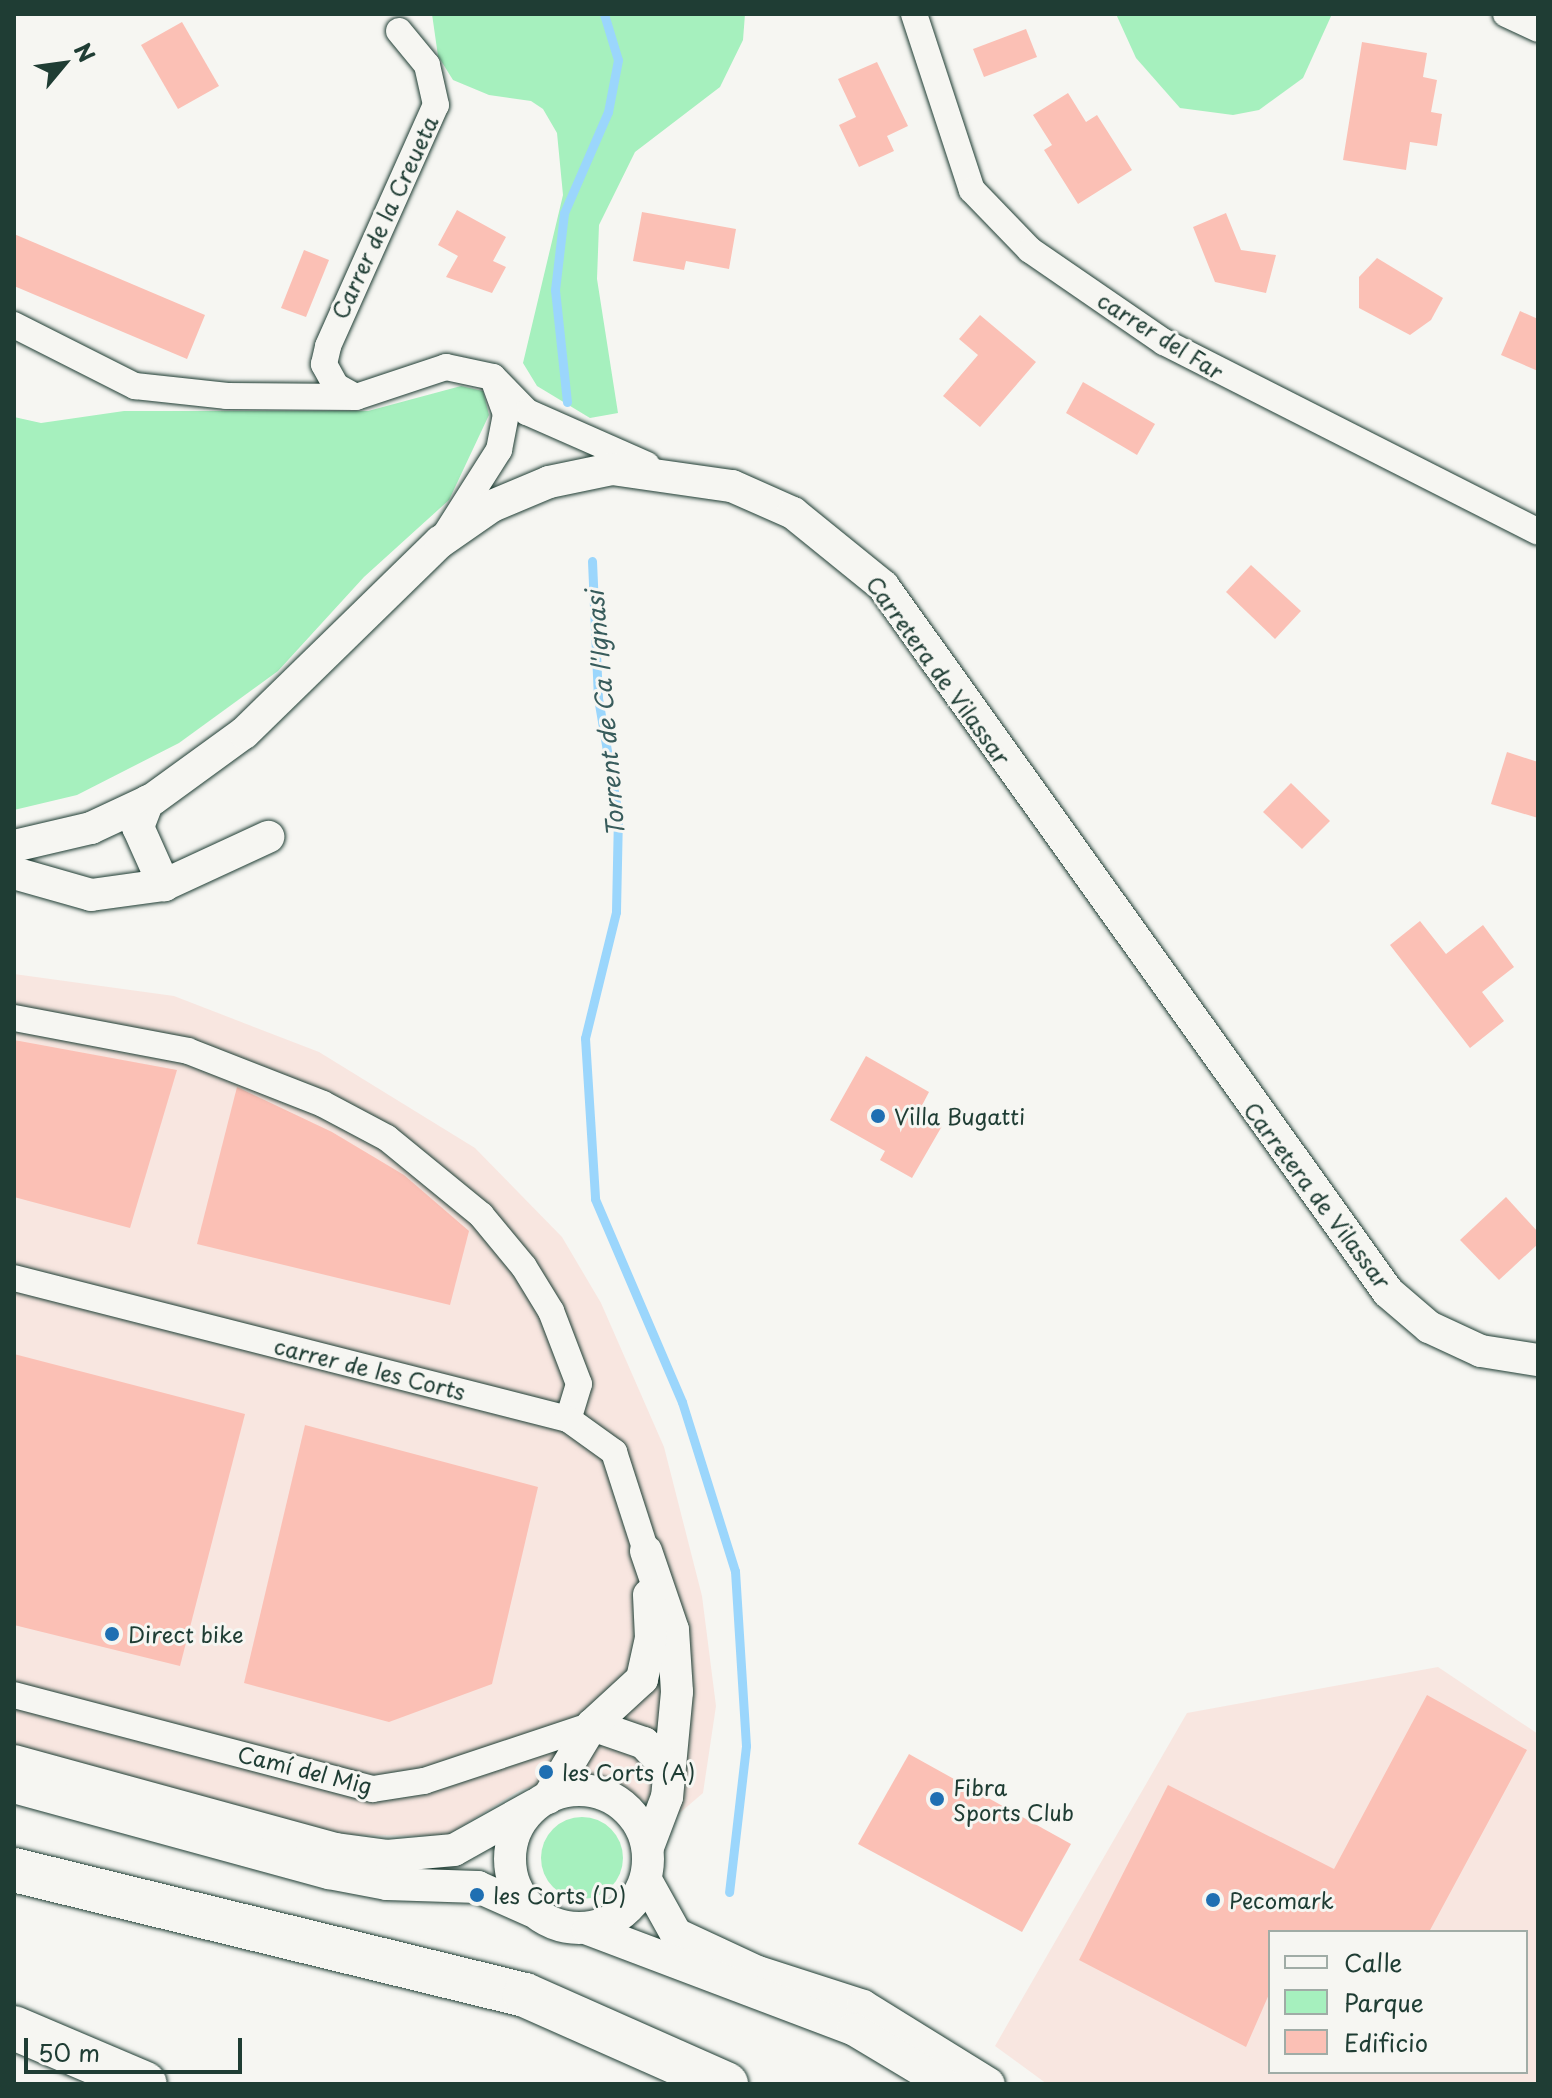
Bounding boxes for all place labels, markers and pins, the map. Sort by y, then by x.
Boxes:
place label: Villa Bugatti [894,1103,1026,1129]
marker: Villa Bugatti [869,1107,887,1125]
place label: Direct bike [128,1621,244,1647]
marker: Direct bike [103,1625,121,1643]
place label: les Corts (A) [562,1759,697,1785]
marker: les Corts (A) [537,1763,555,1781]
place label: Fibra Sports Club [953,1773,1075,1824]
marker: Fibra Sports Club [928,1790,946,1808]
place label: les Corts (D) [493,1882,628,1908]
marker: les Corts (D) [468,1886,486,1904]
place label: Pecomark [1229,1887,1334,1913]
marker: Pecomark [1204,1891,1222,1909]

